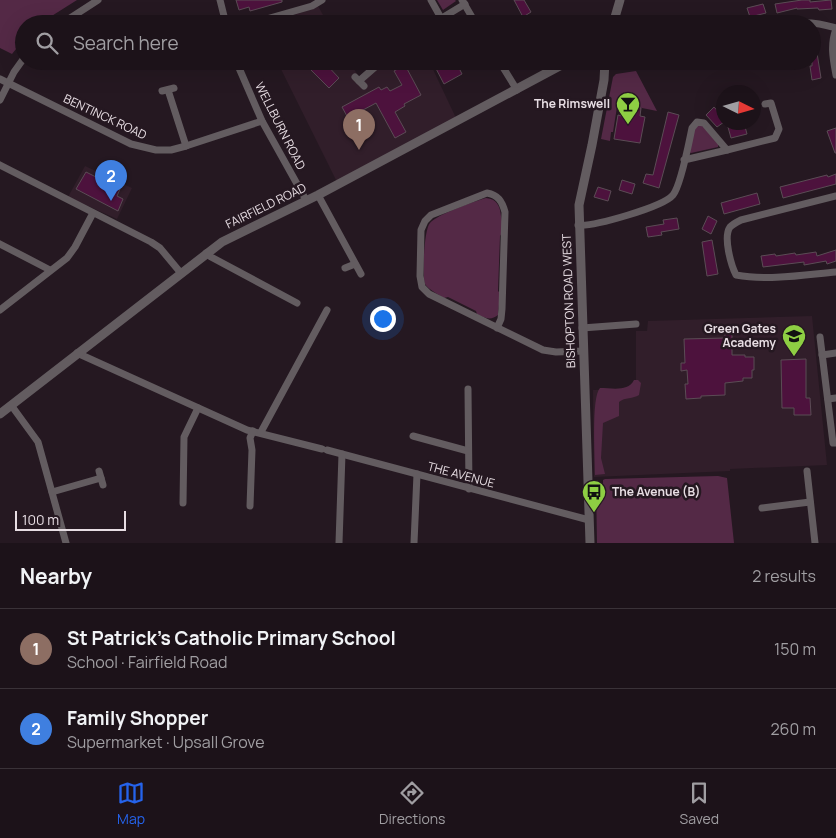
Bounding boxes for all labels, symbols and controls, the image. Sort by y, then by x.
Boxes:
search box [15,15,821,70]
icon: search [33,29,61,57]
text: Search here [73,30,179,56]
street label: WELLBURN ROAD [251,79,310,172]
north arrow [716,85,761,130]
street label: BENTINCK ROAD [61,90,150,143]
bar icon: The Rimswell [615,91,641,125]
place label: The Rimswell [534,95,610,112]
pin: 1 [343,109,375,150]
pin: 2 [95,160,127,201]
street label: FAIRFIELD ROAD [223,179,309,232]
street label: BISHOPTON ROAD WEST [558,233,579,369]
your location [370,306,396,332]
place label: Green Gates Academy [704,320,776,351]
school or university icon: Green Gates Academy [781,323,807,357]
street label: THE AVENUE [426,457,497,492]
bus stop icon: The Avenue (B) [581,479,607,513]
place label: The Avenue (B) [612,483,701,500]
scale bar [15,508,126,531]
text: 100 m [22,510,59,529]
text: Nearby [20,562,92,590]
text: 2 results [752,565,816,587]
text: St Patrick's Catholic Primary School [67,625,396,651]
text: 1 [32,638,40,660]
text: 150 m [774,638,816,660]
text: School · Fairfield Road [67,651,227,673]
text: Family Shopper [67,705,208,731]
text: 2 [31,718,41,740]
text: 260 m [770,718,816,740]
text: Supermarket · Upsall Grove [67,731,265,753]
tab: Map [117,779,145,828]
tab: Directions [379,779,445,828]
tab: Saved [680,779,719,828]

